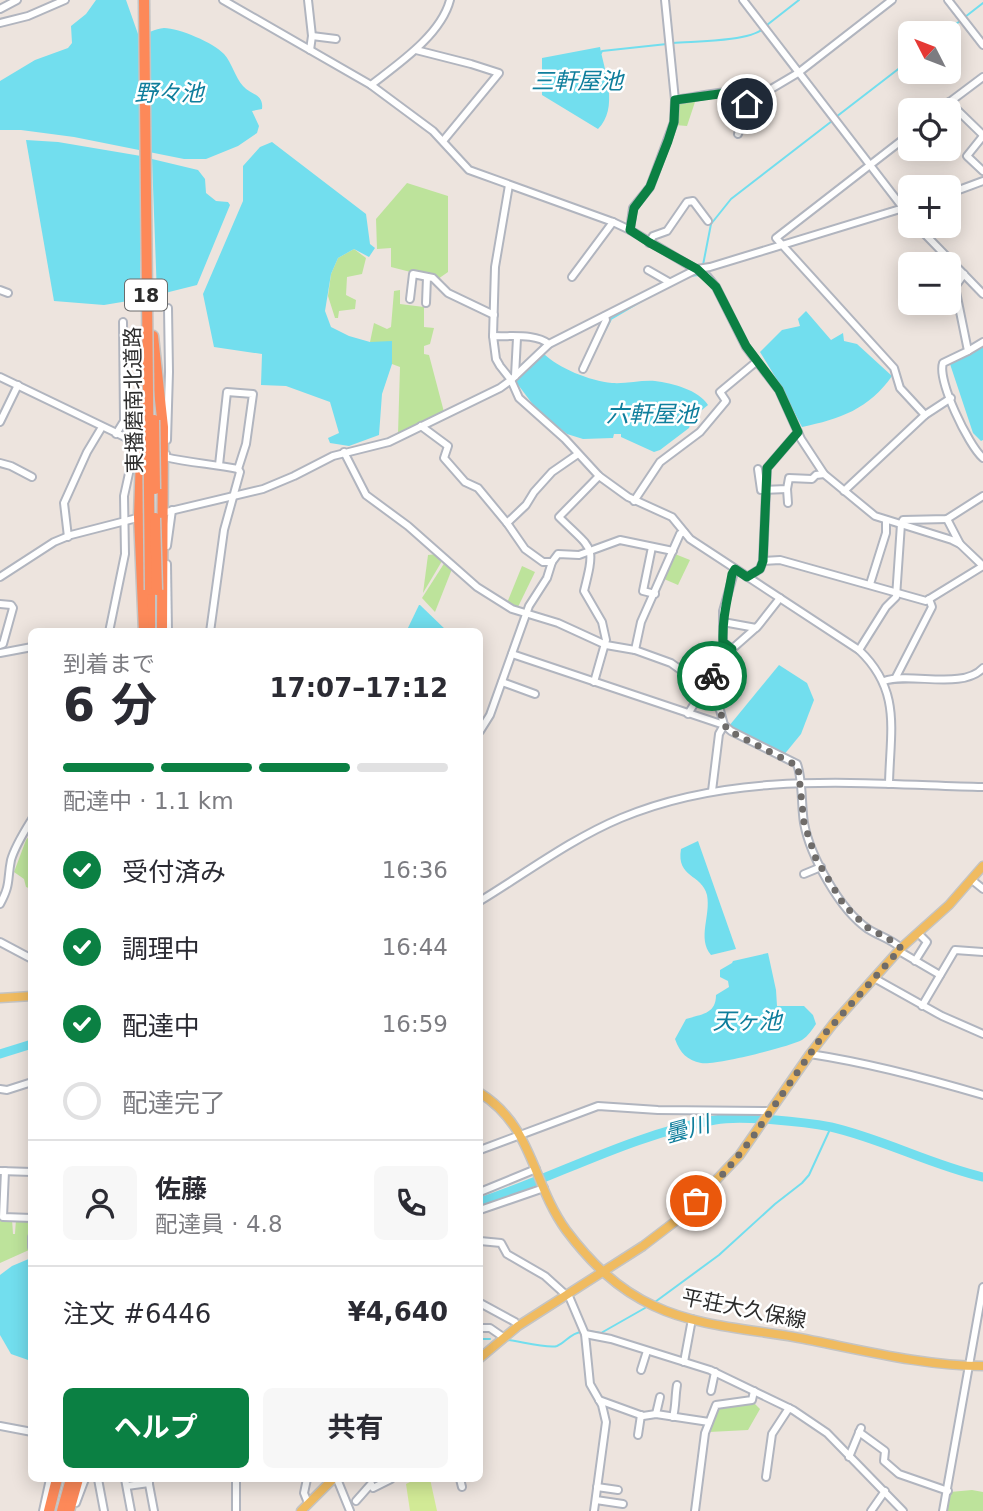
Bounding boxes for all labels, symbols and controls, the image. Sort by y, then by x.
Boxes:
north arrow [898,21,961,84]
map controls [898,21,961,315]
water label: 三軒屋池 [531,68,625,94]
pin [717,74,777,134]
water label: 野々池 [135,80,206,106]
icon: home [728,85,766,123]
button: locate [898,98,961,161]
button: + [898,175,961,238]
button: − [898,252,961,315]
road number: 18 [125,280,167,310]
street label: 東播磨南北道路 [121,326,147,474]
water label: 六軒屋池 [606,401,700,427]
courier [677,641,747,711]
text: 到着まで [63,651,155,677]
icon: bike [693,657,731,695]
text: 17:07–17:12 [269,673,448,703]
text: 6 分 [63,678,157,732]
text: 配達中 · 1.1 km [63,788,234,814]
icon: check [63,851,101,889]
text: 受付済み [122,857,226,887]
text: 16:36 [382,857,448,883]
icon: check [63,928,101,966]
text: 調理中 [122,934,200,964]
text: 16:44 [382,934,448,960]
icon: check [63,1005,101,1043]
water label: 天ヶ池 [713,1008,784,1034]
text: 配達中 [122,1011,200,1041]
text: 16:59 [382,1011,448,1037]
text: 配達完了 [122,1088,226,1118]
water label: 曇川 [661,1110,715,1148]
button: person [63,1166,137,1240]
button: phone [374,1166,448,1240]
pin [666,1171,726,1231]
text: 佐藤 [155,1174,207,1204]
icon: bag [677,1182,715,1220]
text: 配達員 · 4.8 [155,1211,283,1237]
street label: 平荘大久保線 [680,1285,808,1333]
text: ¥4,640 [348,1297,448,1327]
text: 注文 #6446 [63,1299,211,1329]
button: ヘルプ [63,1388,249,1468]
button: 共有 [263,1388,448,1468]

